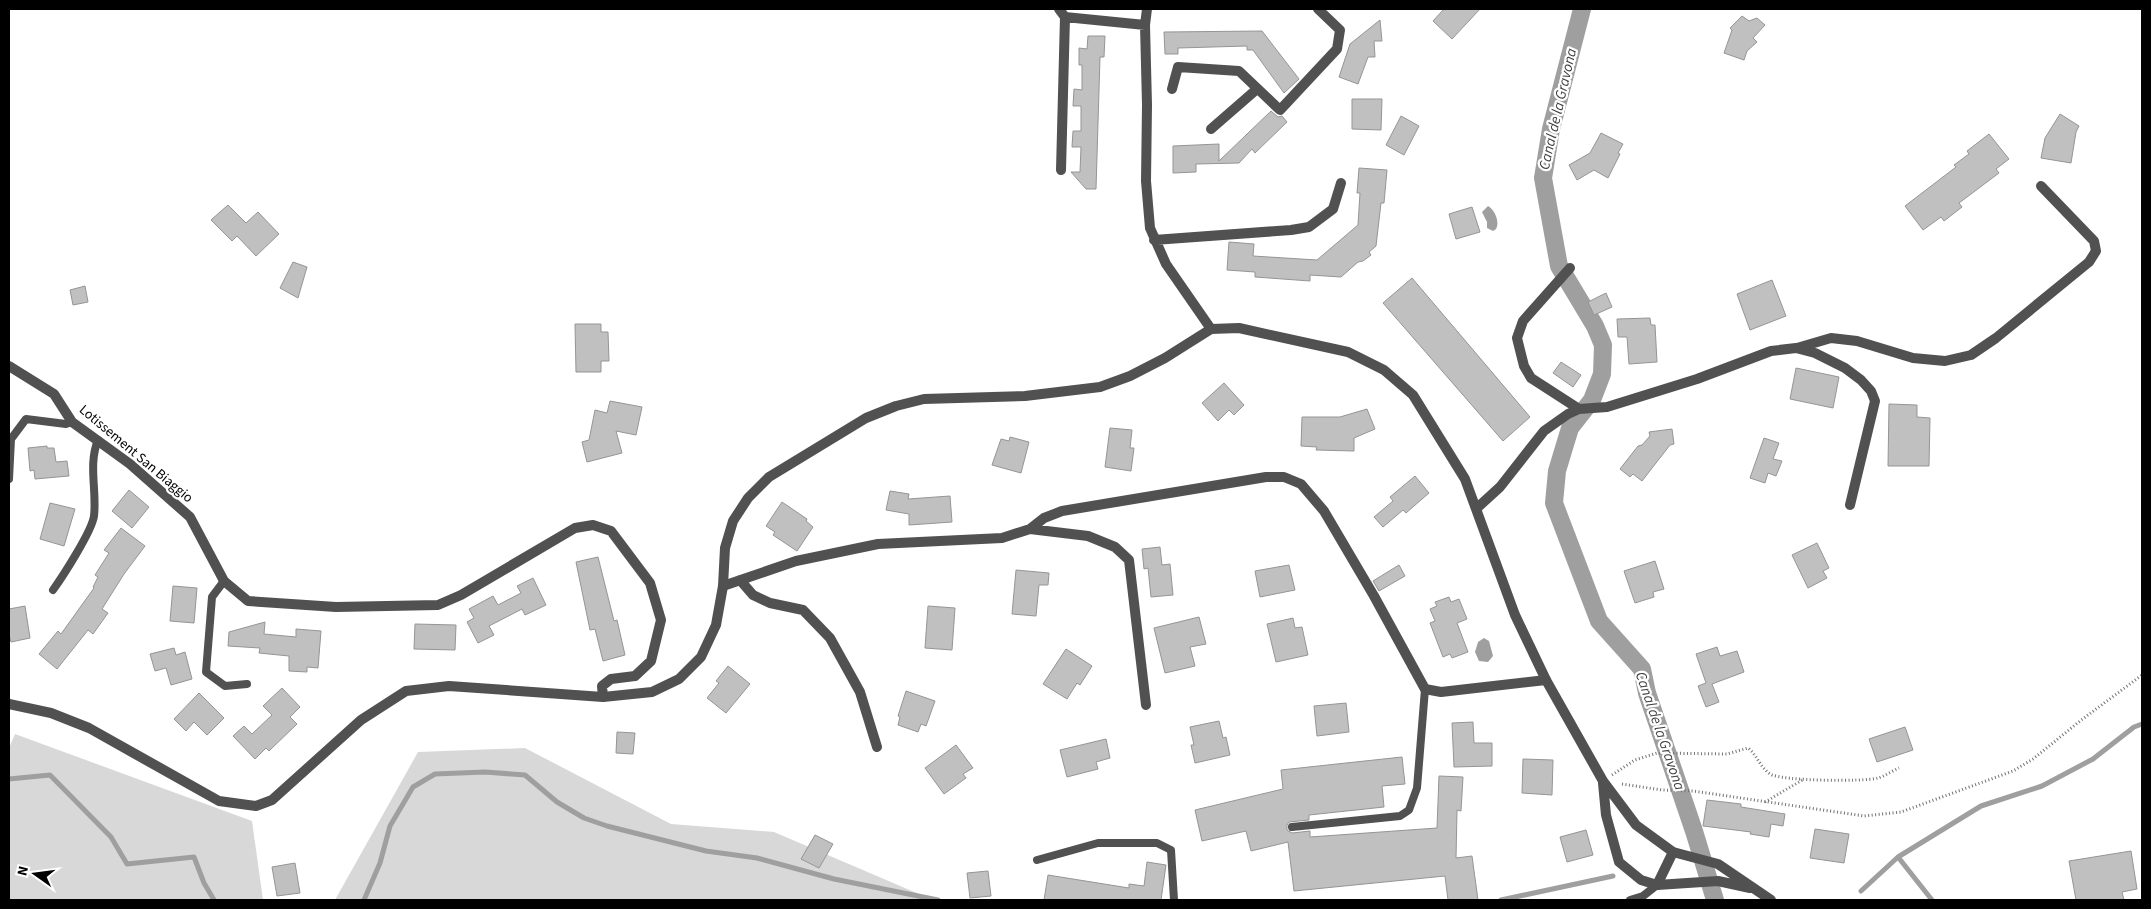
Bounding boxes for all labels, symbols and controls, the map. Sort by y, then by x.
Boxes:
water label: Canal de la Gravona [1534,46,1582,172]
street label: Lotissement San Biaggio [75,400,197,508]
water label: Canal de la Gravona [1630,669,1690,793]
north arrow [10,849,60,899]
text: N [13,864,34,878]

